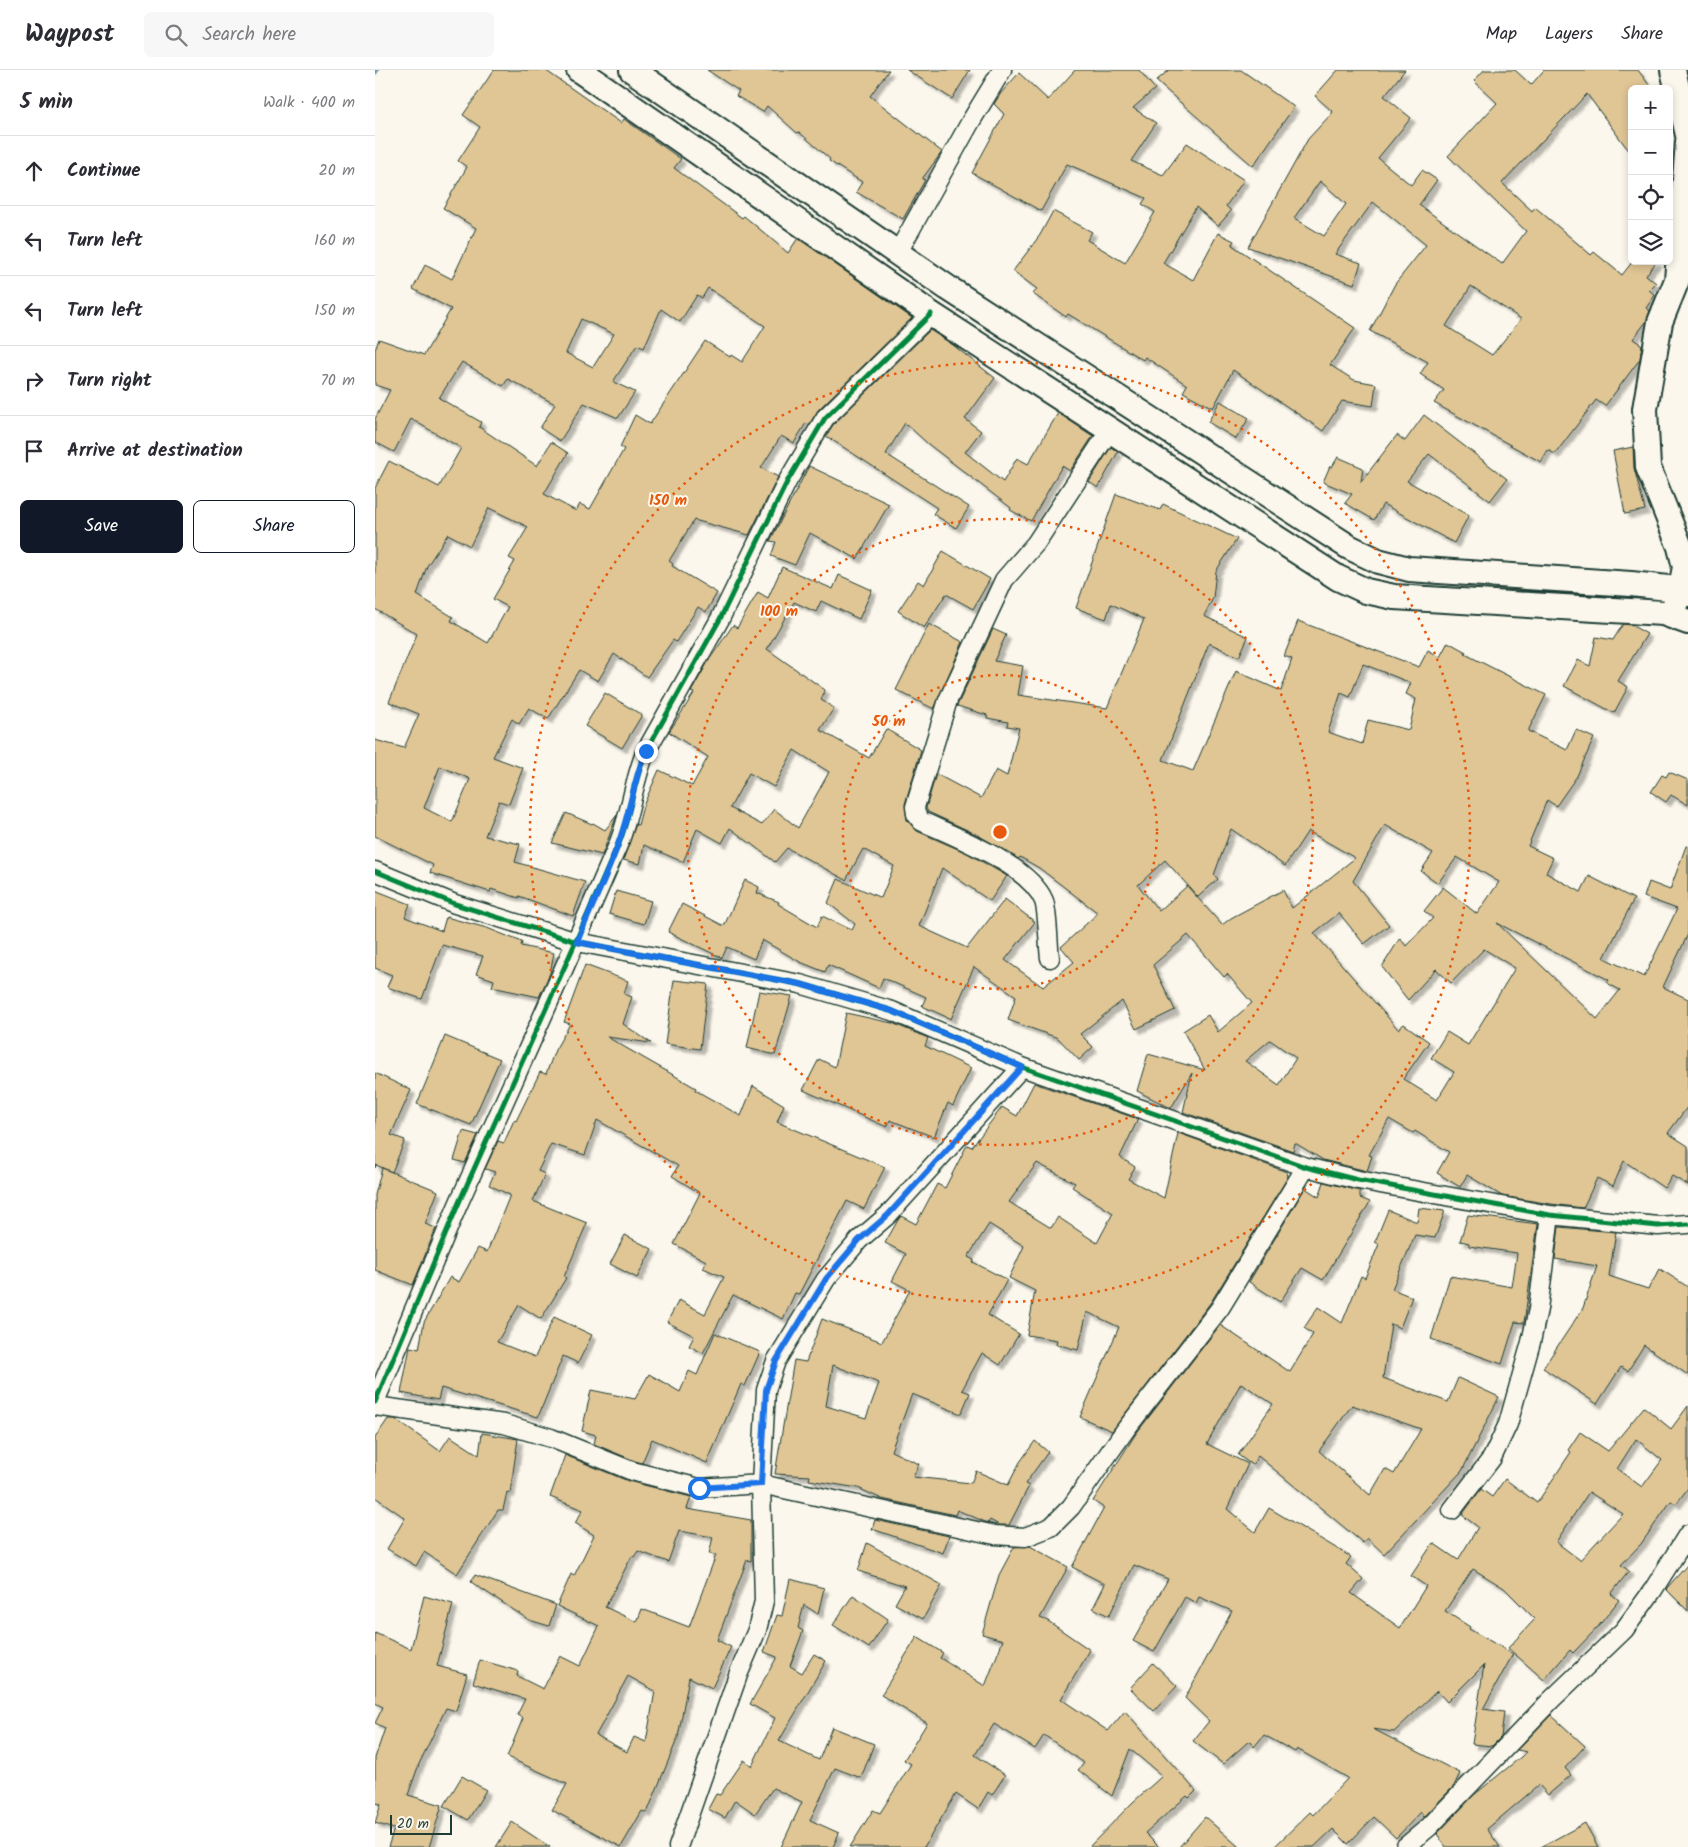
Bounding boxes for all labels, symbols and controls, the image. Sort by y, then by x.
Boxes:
search box [144,12,494,57]
text: Waypost [25,15,114,54]
text: Search here [202,20,296,50]
text: Map [1486,20,1517,49]
text: Layers [1545,20,1593,49]
text: Share [1621,20,1663,49]
icon: search [162,21,190,49]
map controls [1628,85,1673,265]
button: + [1628,85,1673,130]
text: 5 min [20,86,73,119]
text: Walk · 400 m [263,90,355,115]
button: − [1628,130,1673,175]
text: Continue [67,156,140,186]
icon: ahead [20,157,48,185]
text: 20 m [319,158,355,183]
button: locate [1628,175,1673,220]
button: layers [1628,220,1673,265]
text: Turn left [67,226,142,256]
icon: left [20,227,48,255]
text: 160 m [314,228,355,253]
text: Turn left [67,296,142,326]
icon: left [20,297,48,325]
text: 150 m [314,298,355,323]
text: Turn right [67,366,152,396]
icon: right [20,367,48,395]
text: 70 m [320,368,355,393]
text: Arrive at destination [67,436,243,466]
icon: arrive [20,437,48,465]
text: 150 m [649,489,687,513]
button: Save [20,500,183,553]
button: Share [193,500,355,553]
text: 100 m [760,600,798,624]
text: 50 m [871,710,906,734]
route end [635,740,658,763]
centre of rings [991,823,1009,841]
route start [688,1477,711,1500]
scale bar [390,1812,453,1835]
text: 20 m [397,1813,429,1835]

